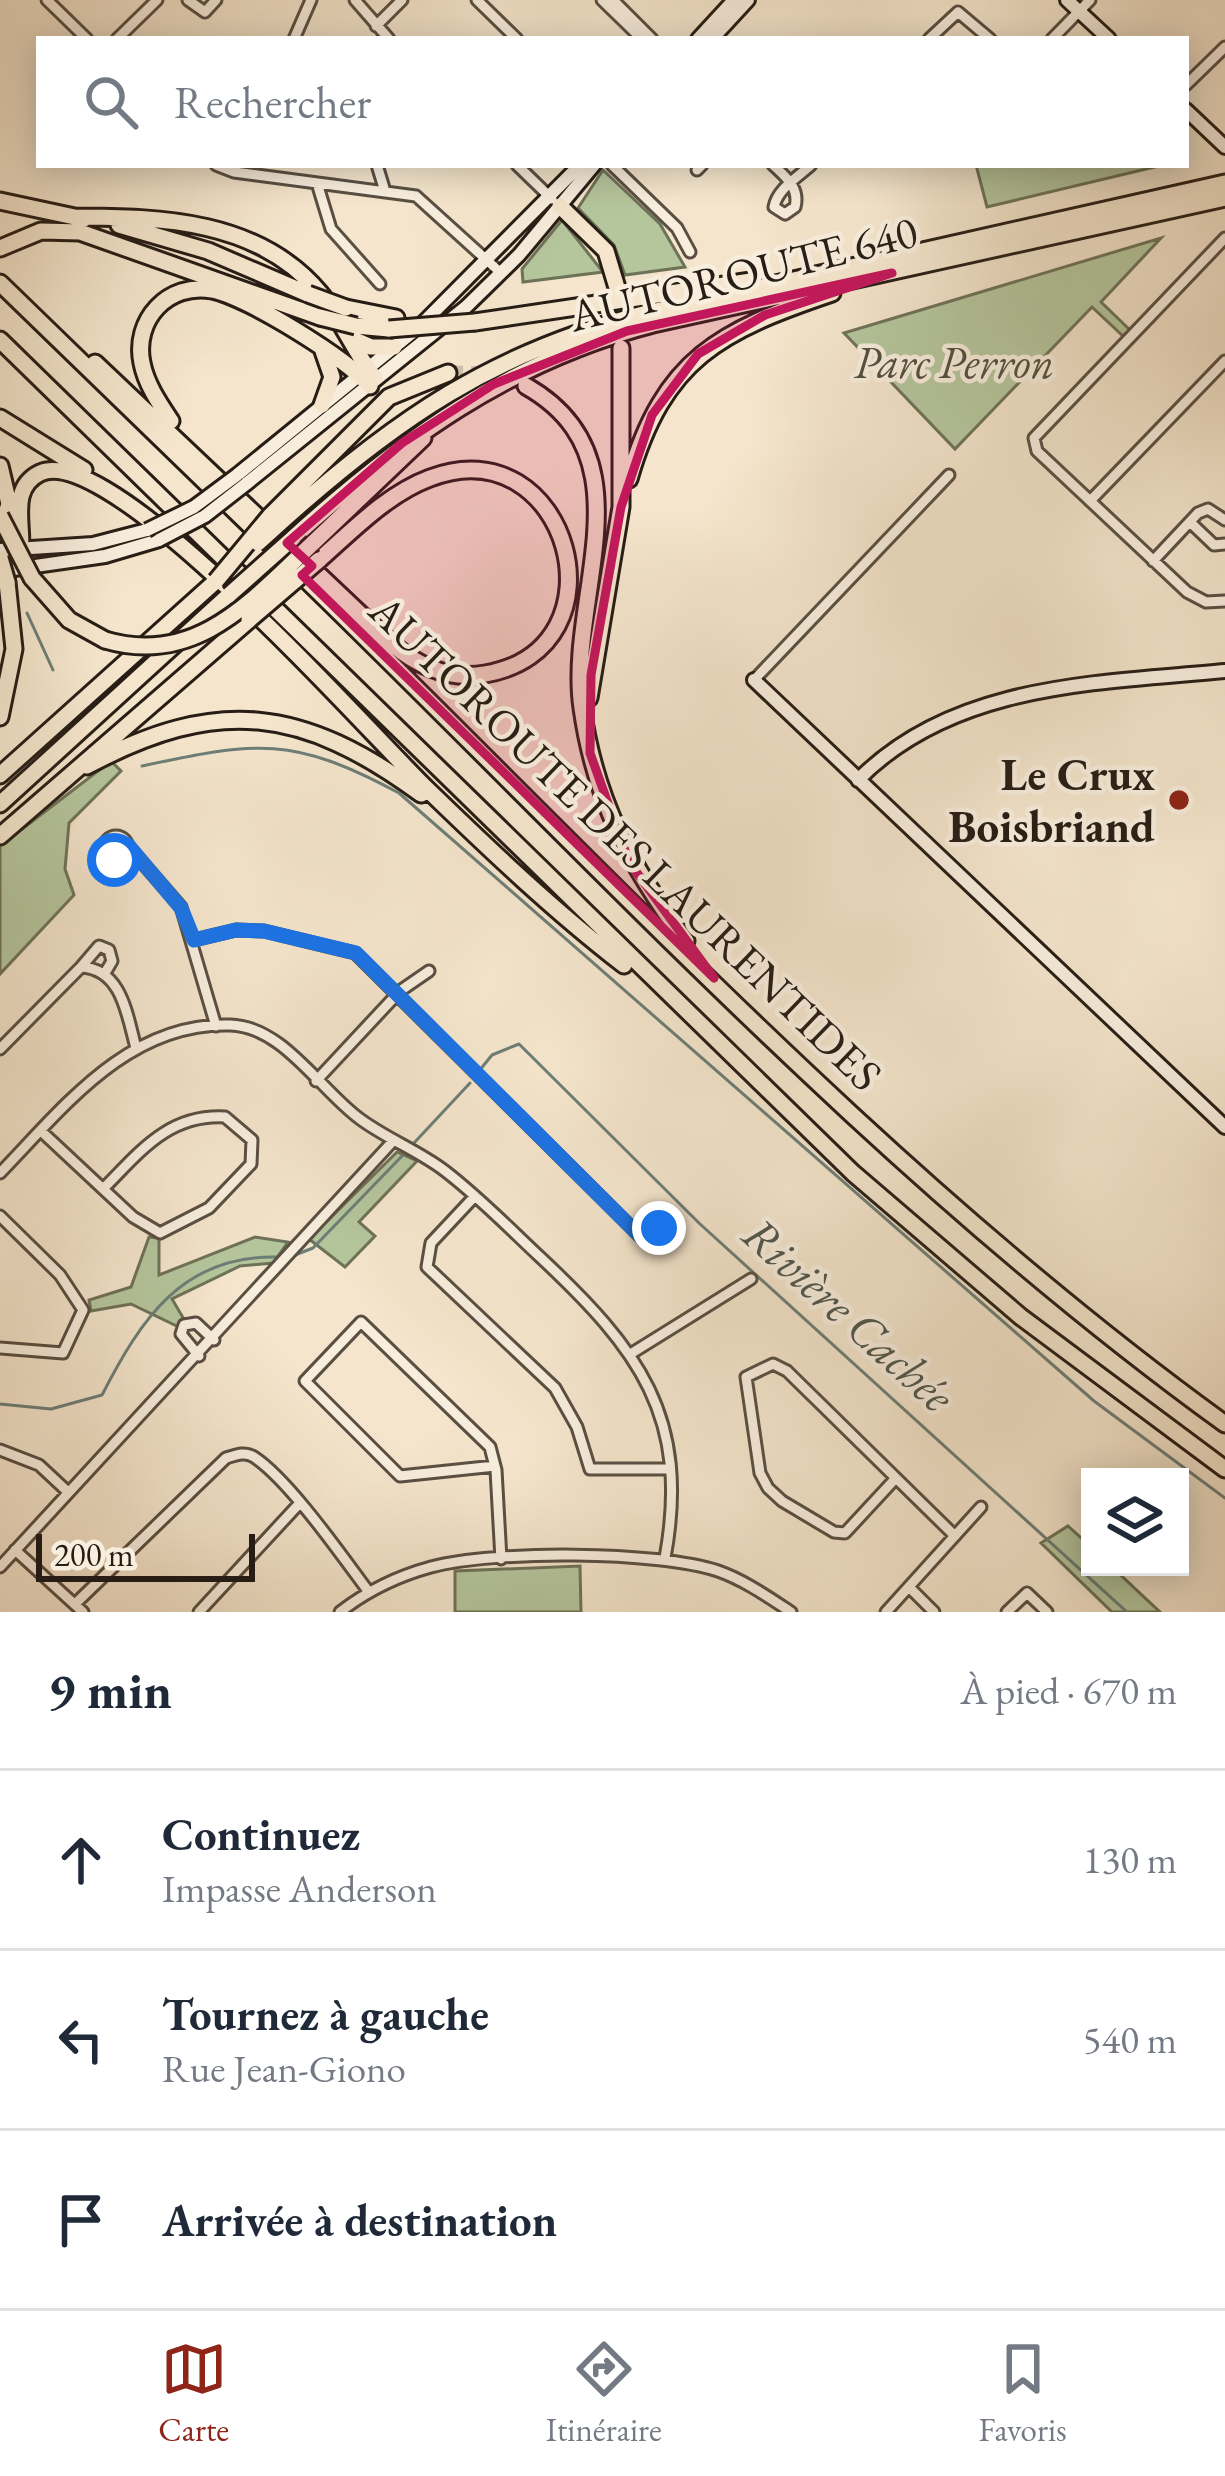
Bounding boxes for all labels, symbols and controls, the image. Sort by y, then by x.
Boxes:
search box [36,36,1189,168]
icon: search [78,69,144,135]
text: Rechercher [174,73,371,131]
street label: AUTOROUTE 640 [562,202,923,345]
park label: Parc Perron [854,333,1054,391]
street label: AUTOROUTE DES LAURENTIDES [357,581,895,1103]
place label: Le Crux Boisbriand [948,745,1155,855]
marker: Le Crux Boisbriand [1166,787,1192,813]
route start [87,833,141,887]
route end [632,1201,686,1255]
water label: Rivière Cachée [730,1202,969,1426]
map controls [1081,1468,1189,1576]
button: layers [1081,1468,1189,1576]
scale bar [36,1528,255,1581]
text: 200 m [54,1533,134,1576]
text: 9 min [48,1657,172,1723]
text: À pied · 670 m [960,1665,1177,1716]
text: Continuez [162,1805,360,1863]
icon: ahead [48,1827,114,1893]
text: 130 m [1083,1834,1177,1885]
text: Impasse Anderson [162,1863,437,1914]
text: Tournez à gauche [162,1985,489,2043]
icon: left [48,2007,114,2073]
text: 540 m [1083,2014,1177,2065]
text: Rue Jean-Giono [162,2043,406,2094]
icon: arrive [48,2187,114,2253]
text: Arrivée à destination [162,2191,557,2249]
tab: Carte [158,2336,229,2451]
tab: Itinéraire [546,2336,662,2451]
tab: Favoris [979,2336,1067,2451]

